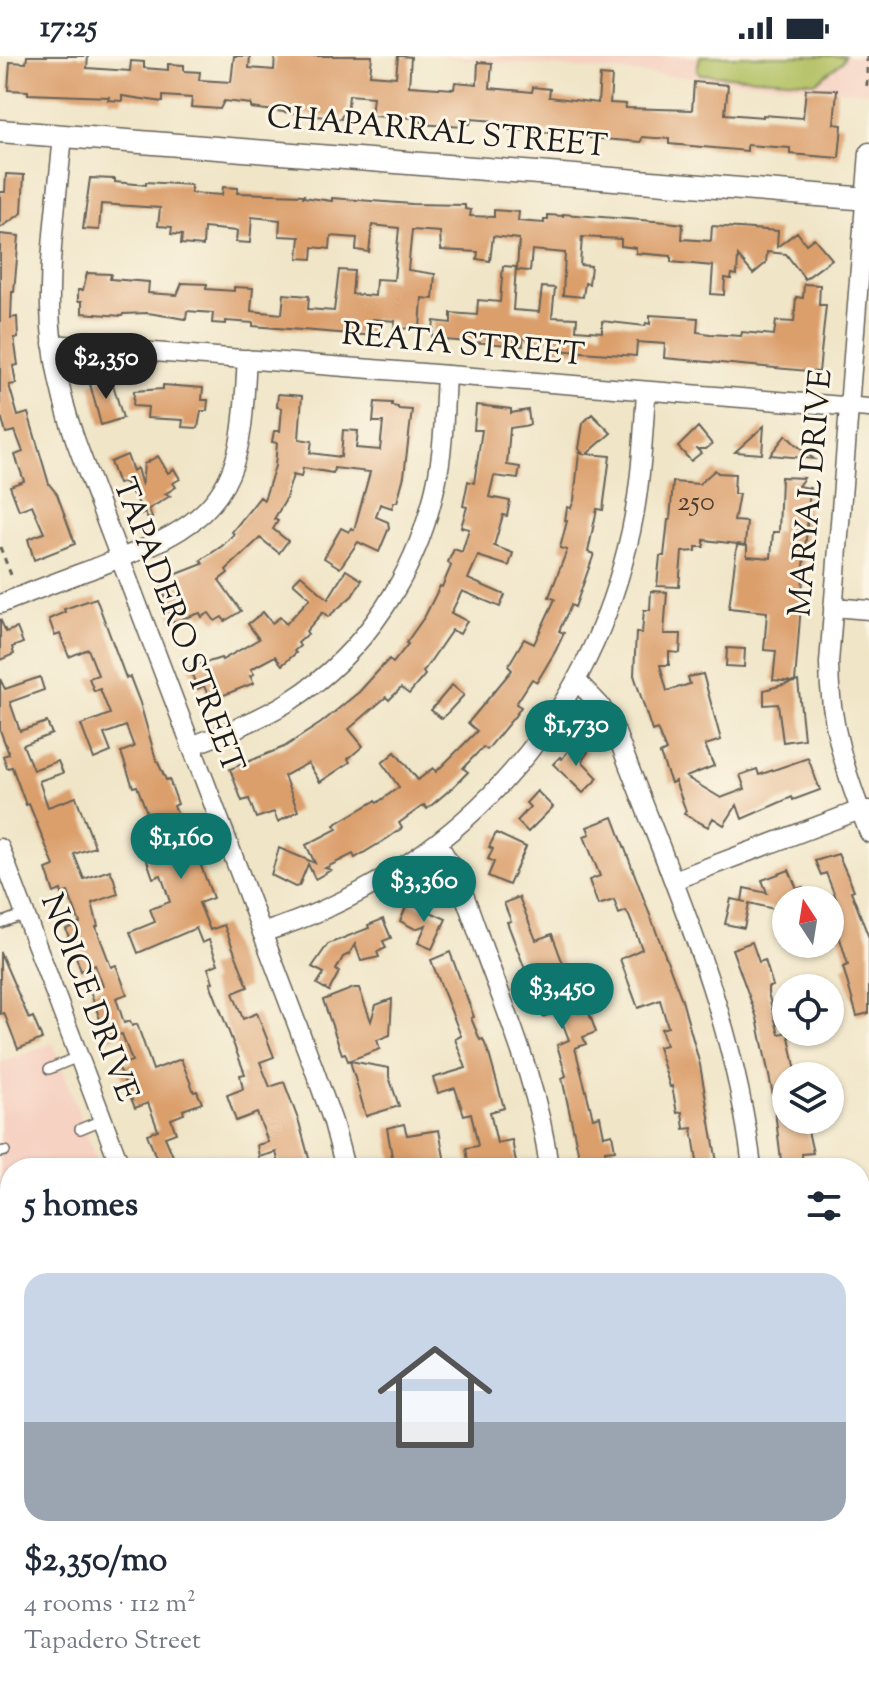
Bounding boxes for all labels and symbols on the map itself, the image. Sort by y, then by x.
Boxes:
street label: CHAPARRAL STREET [265,95,609,171]
street label: REATA STREET [340,312,586,380]
pin: $2,350 [41,333,171,401]
street label: MARYAL DRIVE [778,367,846,619]
street label: TAPADERO STREET [99,472,255,780]
house number: 250 [677,483,715,523]
pin: $1,730 [511,700,641,768]
pin: $1,160 [116,813,246,881]
pin: $3,360 [359,856,489,924]
north arrow [772,886,844,958]
street label: NOICE DRIVE [27,887,149,1109]
pin: $3,450 [497,963,627,1031]

